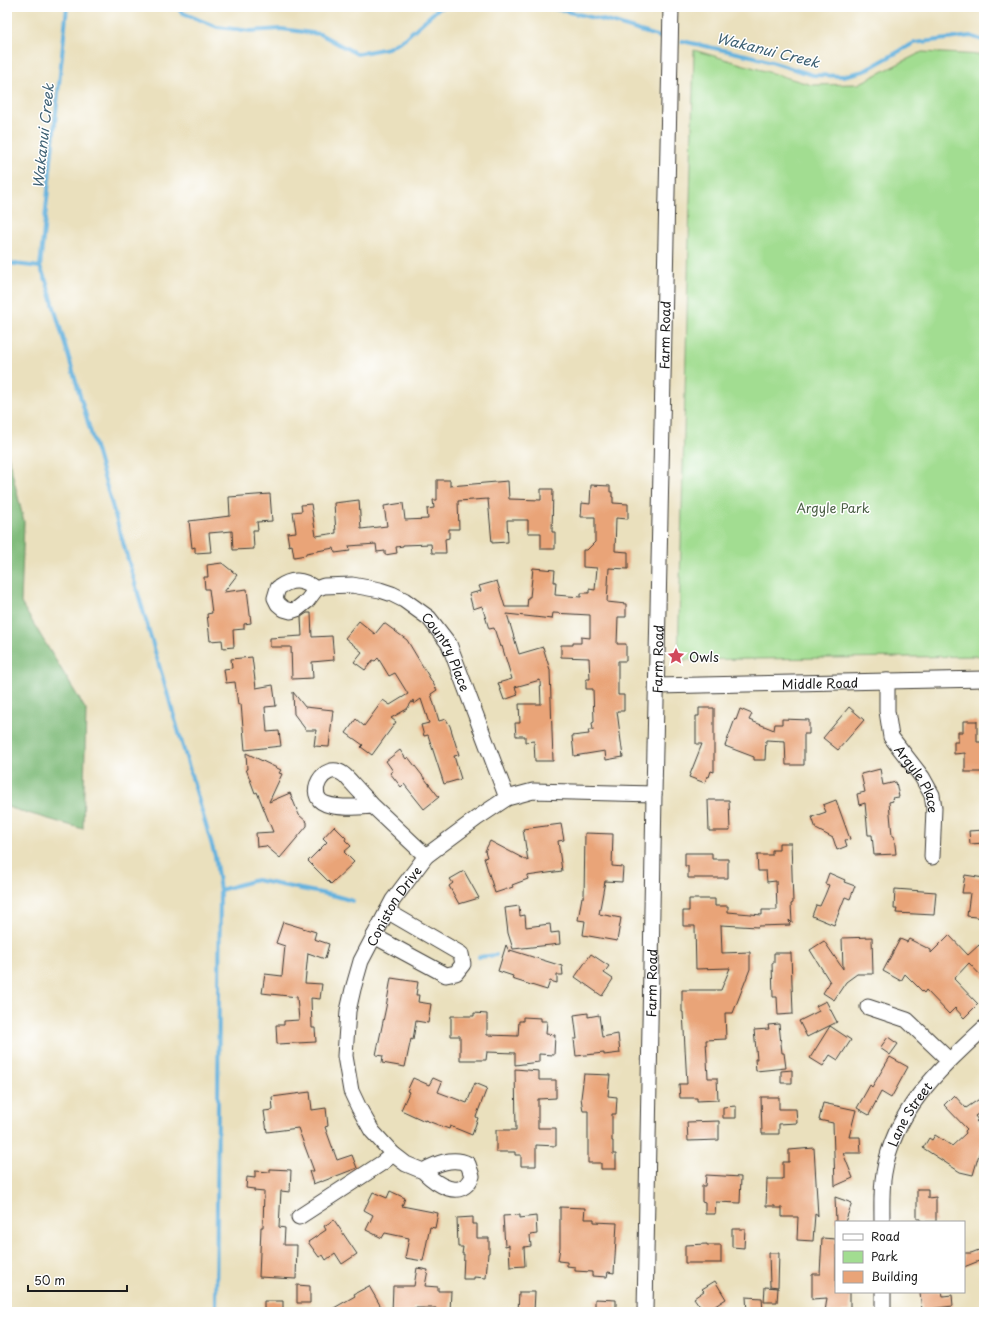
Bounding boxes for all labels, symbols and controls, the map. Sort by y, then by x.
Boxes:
water label: Wakanui Creek [714,27,823,73]
water label: Wakanui Creek [27,81,59,189]
street label: Farm Road [654,301,674,370]
park label: Argyle Park [796,498,870,517]
street label: Country Place [419,607,475,694]
street label: Farm Road [647,625,667,694]
place icon: Owls [666,646,686,666]
place label: Owls [689,647,719,666]
street label: Middle Road [781,672,858,693]
street label: Argyle Place [891,741,944,814]
street label: Coniston Drive [361,862,425,949]
street label: Farm Road [641,949,661,1018]
street label: Lane Street [882,1077,936,1149]
legend [835,1221,965,1293]
text: Road [871,1227,900,1245]
text: Park [871,1247,898,1265]
scale bar [28,1267,127,1293]
text: Building [871,1267,918,1285]
text: 50 m [34,1271,65,1289]

